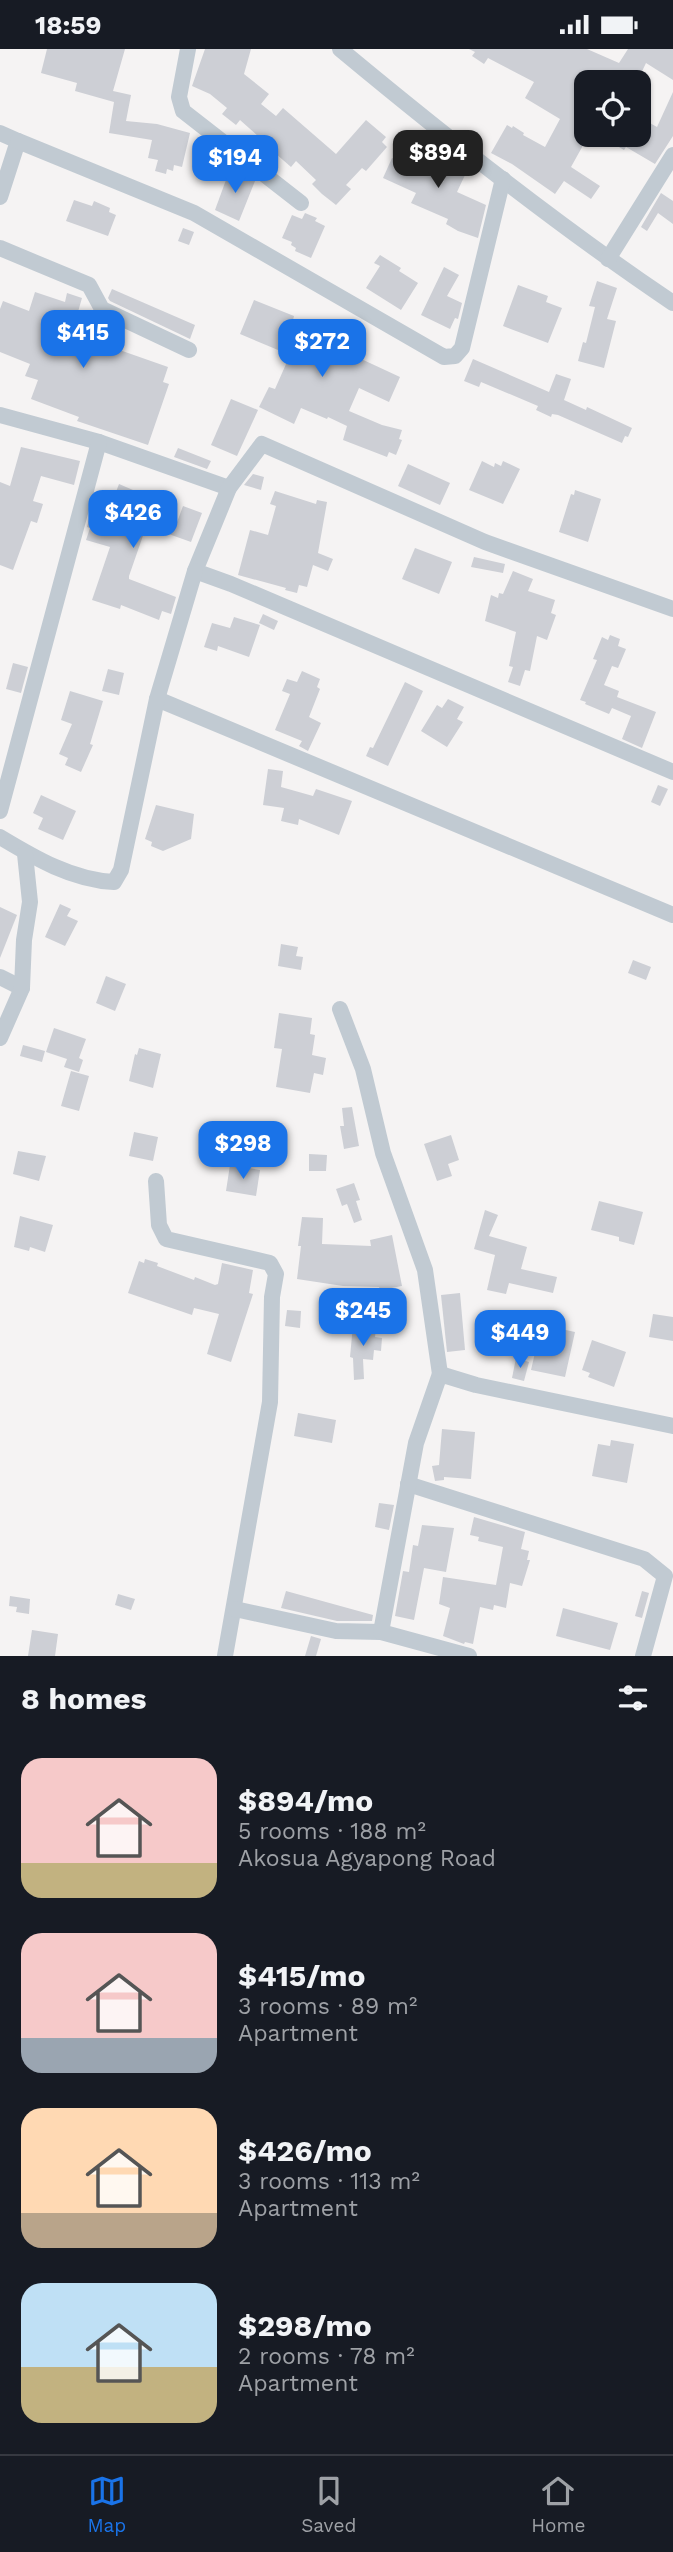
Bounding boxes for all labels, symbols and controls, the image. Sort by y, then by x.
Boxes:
text: 18:59 [35,10,102,40]
map controls [574,70,651,147]
button: locate [574,70,651,147]
pin: $894 [397,131,479,190]
pin: $194 [194,135,276,195]
text: $894 [409,139,467,166]
text: $194 [208,144,262,171]
pin: $415 [42,311,124,370]
text: $415 [57,319,109,346]
pin: $272 [281,319,363,379]
text: $272 [294,328,350,355]
pin: $426 [92,491,174,550]
text: $426 [104,499,162,526]
pin: $298 [202,1121,284,1181]
text: $298 [214,1130,272,1157]
pin: $245 [322,1289,404,1348]
text: $245 [335,1297,391,1324]
pin: $449 [479,1311,561,1370]
text: $449 [491,1319,549,1346]
icon: filters [614,1679,652,1717]
text: 8 homes [21,1681,147,1716]
text: $894/mo [238,1783,373,1818]
icon: home [77,1786,161,1870]
text: 5 rooms · 188 m² [238,1818,426,1845]
text: Akosua Agyapong Road [238,1845,496,1872]
text: $415/mo [238,1958,366,1993]
icon: home [77,1961,161,2045]
text: 3 rooms · 89 m² [238,1993,417,2020]
text: Apartment [238,2020,358,2047]
text: $426/mo [238,2133,372,2168]
icon: home [77,2136,161,2220]
text: 3 rooms · 113 m² [238,2168,420,2195]
text: Apartment [238,2195,358,2222]
text: $298/mo [238,2308,372,2343]
icon: home [77,2311,161,2395]
text: 2 rooms · 78 m² [238,2343,415,2370]
text: Apartment [238,2370,358,2397]
tab: Map [87,2472,126,2537]
tab: Saved [301,2472,356,2537]
tab: Home [531,2472,586,2537]

